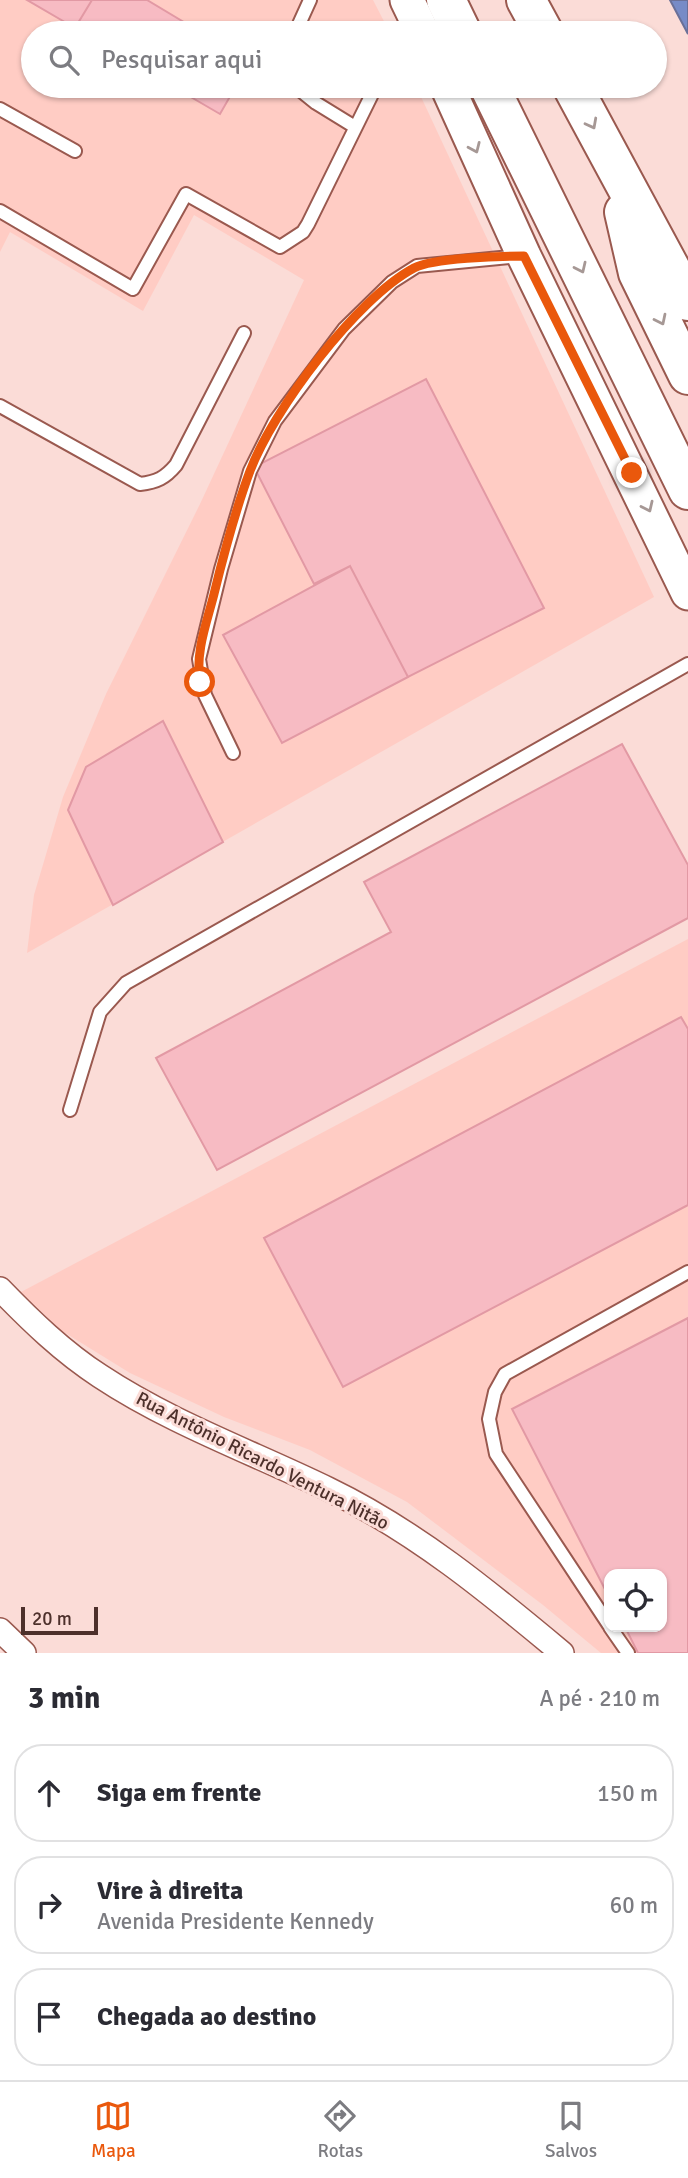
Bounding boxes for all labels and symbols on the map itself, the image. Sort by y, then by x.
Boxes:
one-way arrow [584,117,597,129]
one-way arrow [467,141,481,153]
one-way arrow [573,260,587,273]
one-way arrow [653,313,667,325]
route end [616,457,647,488]
one-way arrow [640,500,654,513]
route start [184,666,215,697]
street label: Rua Antônio Ricardo Ventura Nitão [132,1386,393,1535]
scale bar [21,1604,98,1636]

